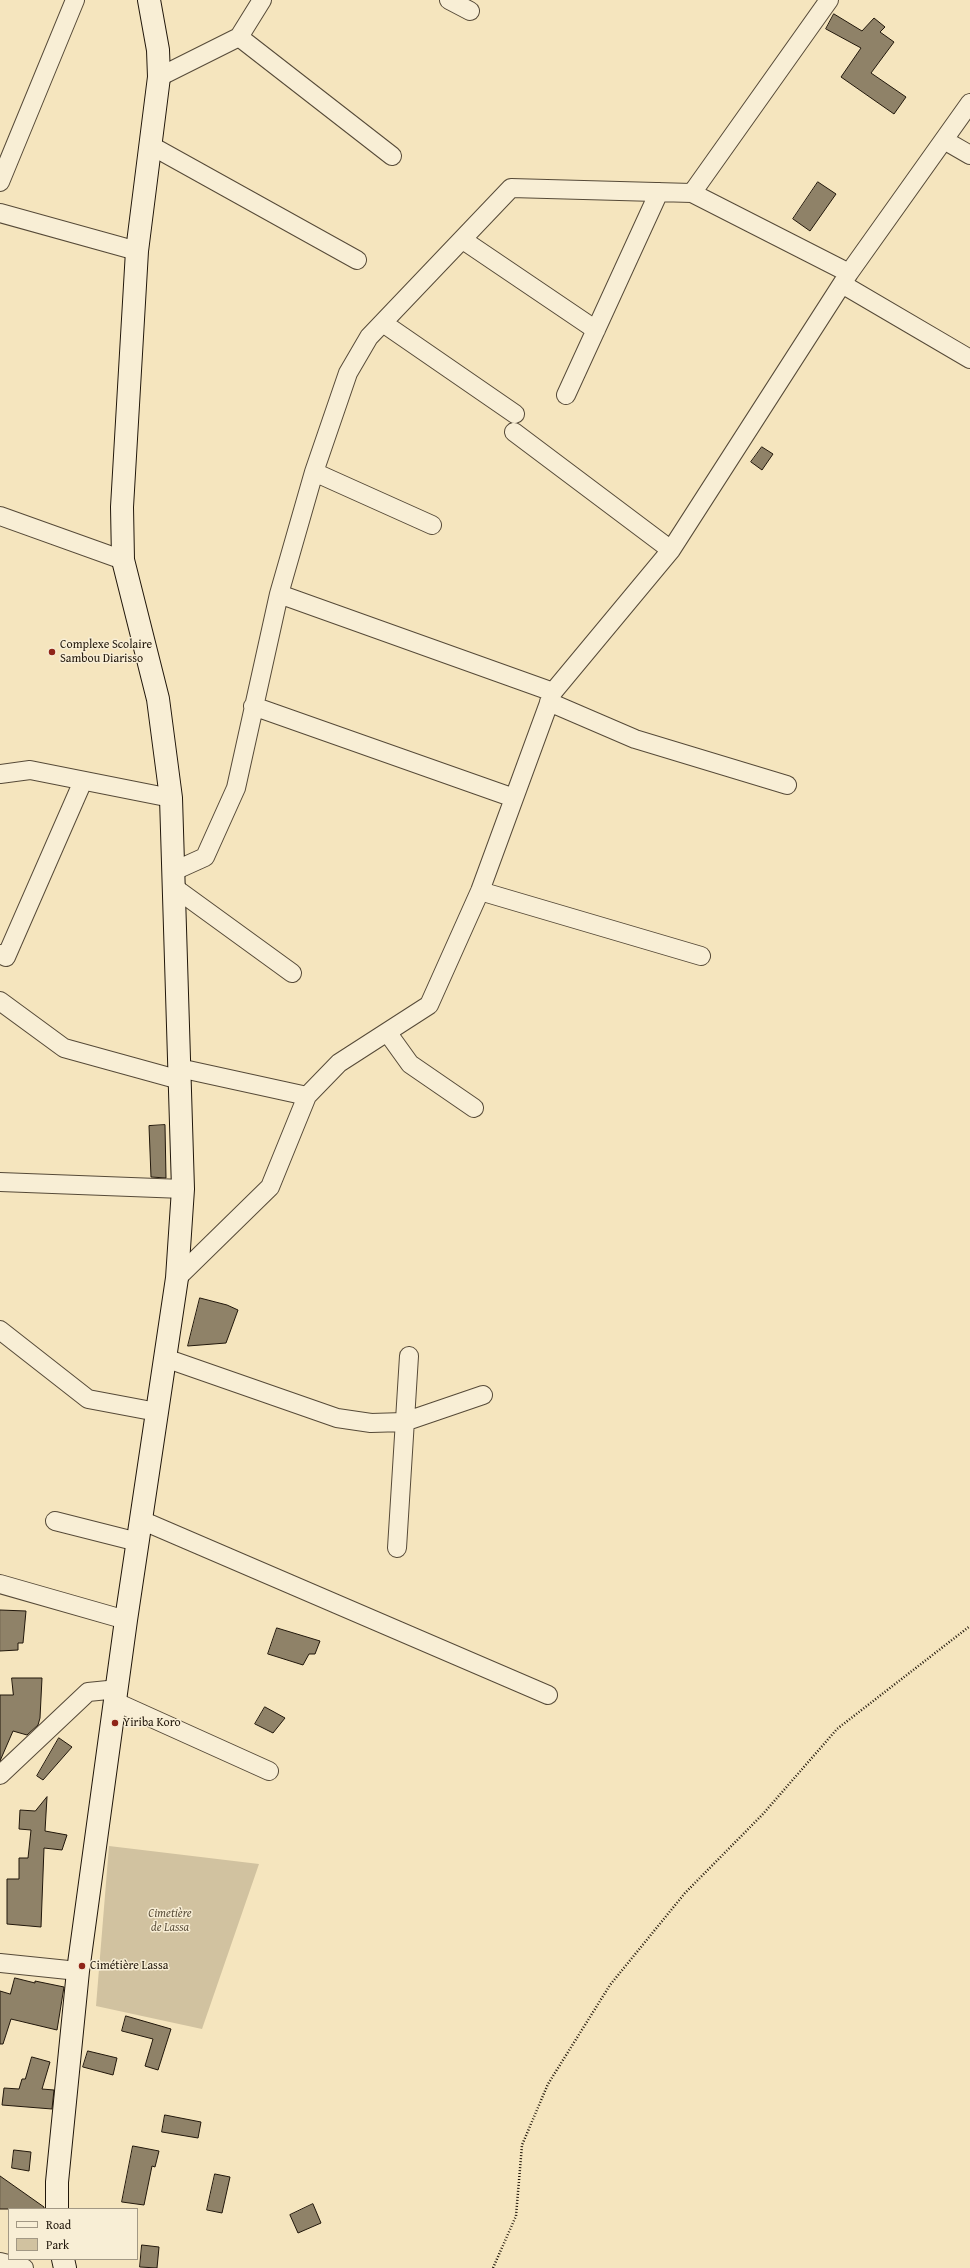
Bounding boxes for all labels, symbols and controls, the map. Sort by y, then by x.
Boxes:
place label: Complexe Scolaire Sambou Diarisso [60,638,152,666]
marker: Complexe Scolaire Sambou Diarisso [47,647,57,657]
place label: Yiriba Koro [123,1716,181,1730]
marker: Yiriba Koro [110,1718,120,1728]
park label: Cimetière de Lassa [148,1907,192,1935]
place label: Cimétière Lassa [90,1959,168,1973]
marker: Cimétière Lassa [77,1961,87,1971]
legend [8,2208,138,2260]
text: Road [46,2216,71,2233]
text: Park [46,2236,69,2253]

